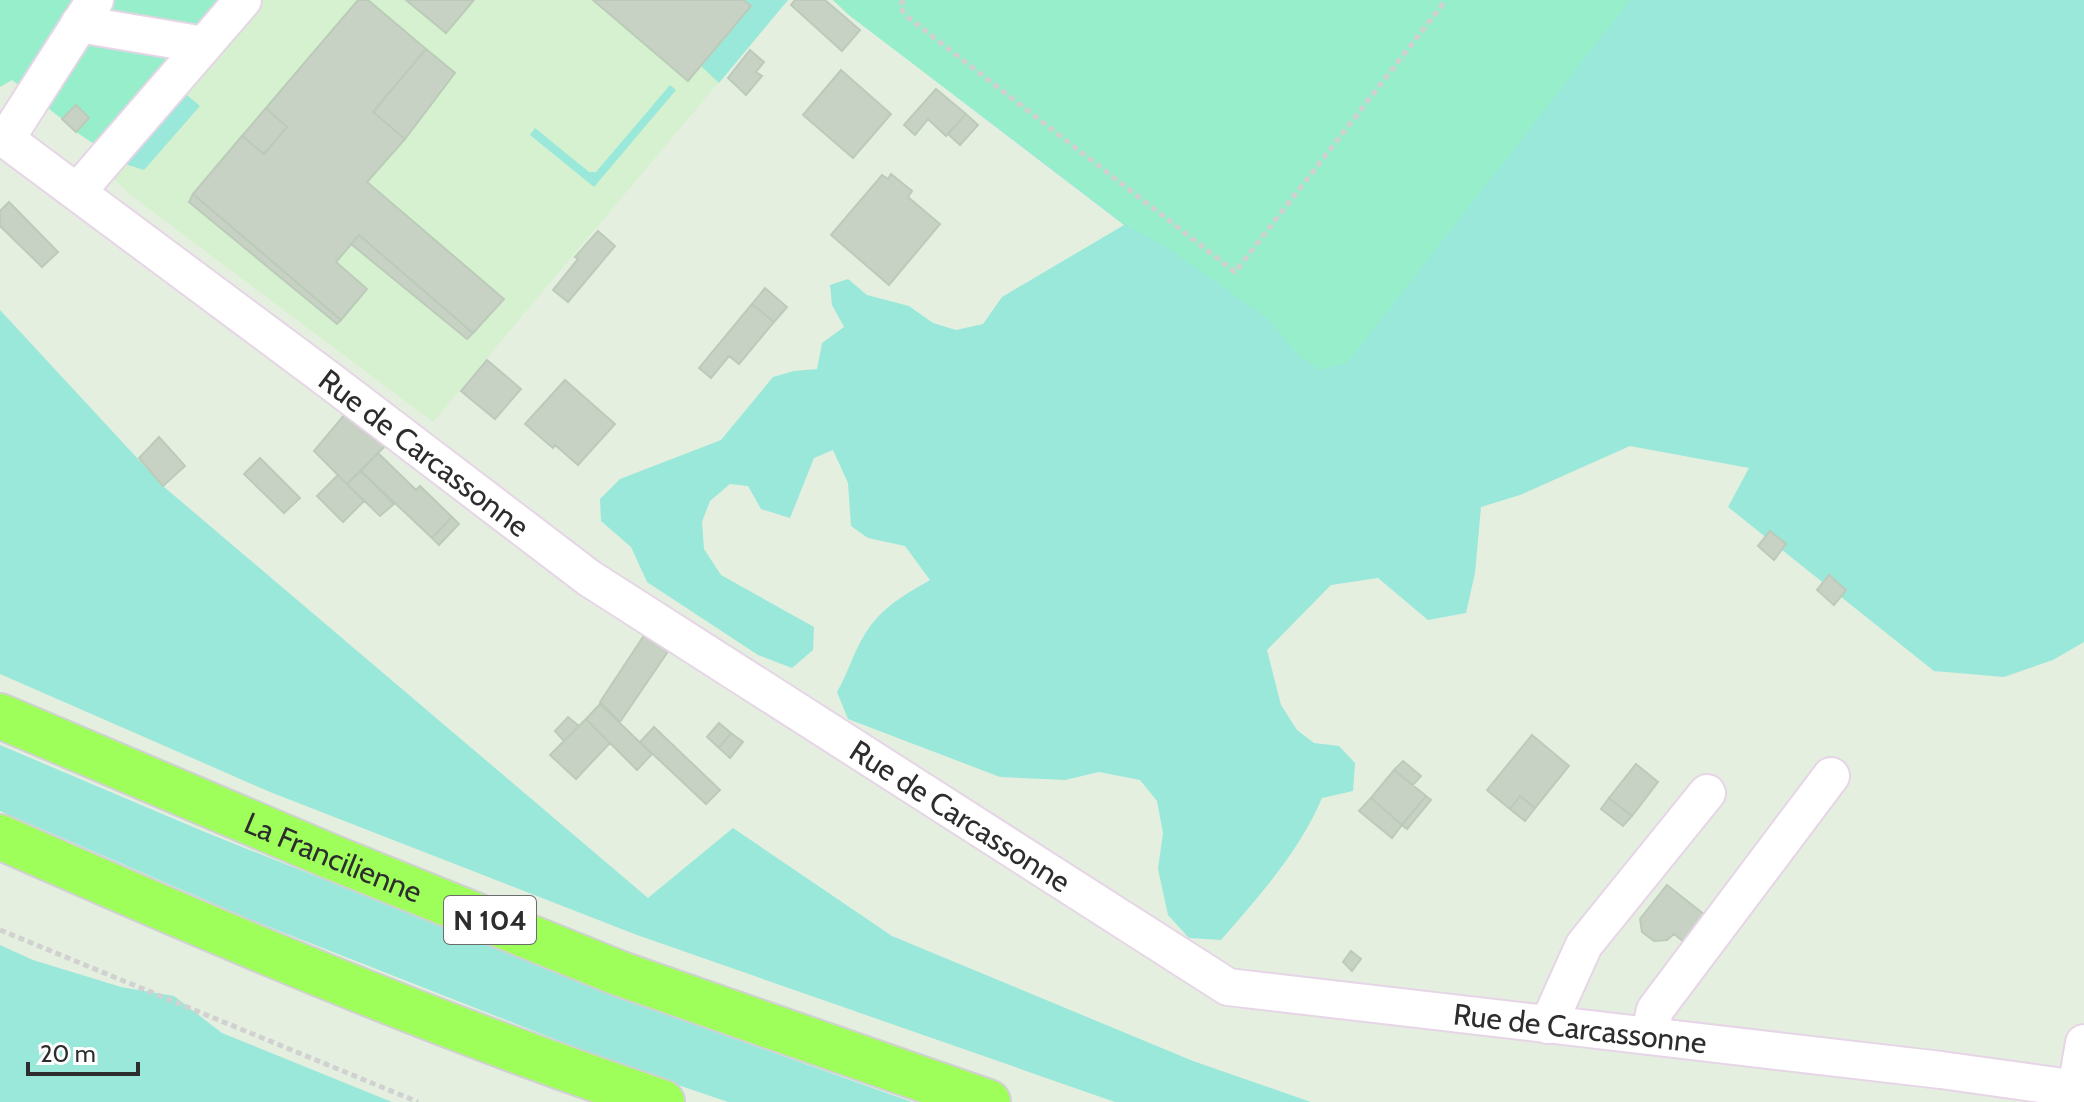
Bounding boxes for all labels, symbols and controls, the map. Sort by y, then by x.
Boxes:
street label: Rue de Carcassonne [312,361,537,544]
street label: Rue de Carcassonne [843,731,1078,900]
street label: La Francilienne [239,804,428,910]
road number: N 104 [444,896,536,944]
street label: Rue de Carcassonne [1451,995,1709,1061]
scale bar [28,1026,138,1076]
text: 20 m [40,1039,96,1068]

